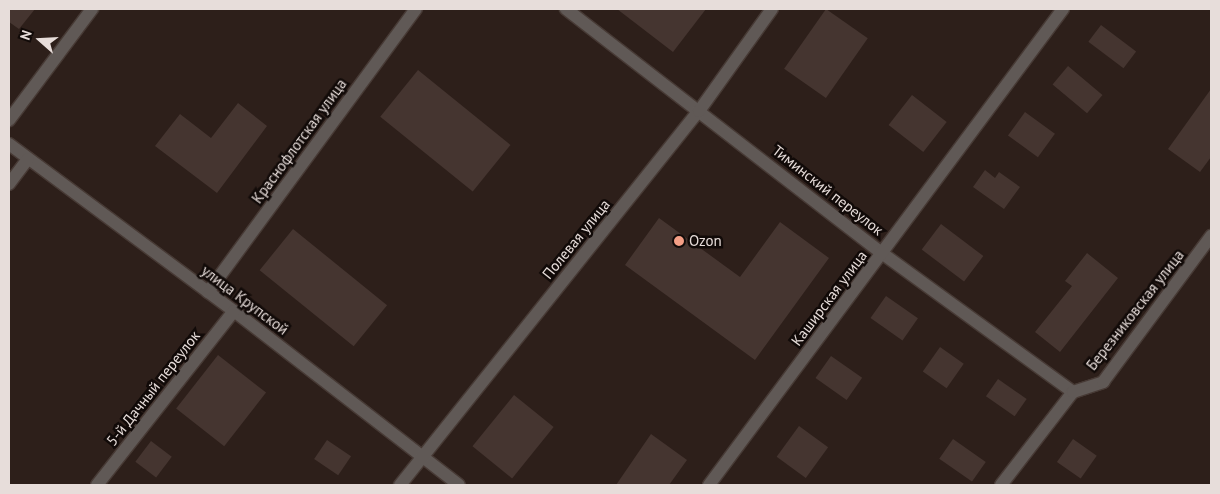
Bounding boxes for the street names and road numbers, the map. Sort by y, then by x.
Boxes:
street label: Краснофлотская улица [248,75,350,207]
street label: Тиминский переулок [769,141,887,239]
street label: Полевая улица [538,196,614,282]
street label: Березниковская улица [1082,246,1188,374]
street label: Каширская улица [787,247,871,349]
street label: улица Крупской [198,261,292,339]
street label: 5-й Дачный переулок [102,327,204,449]

